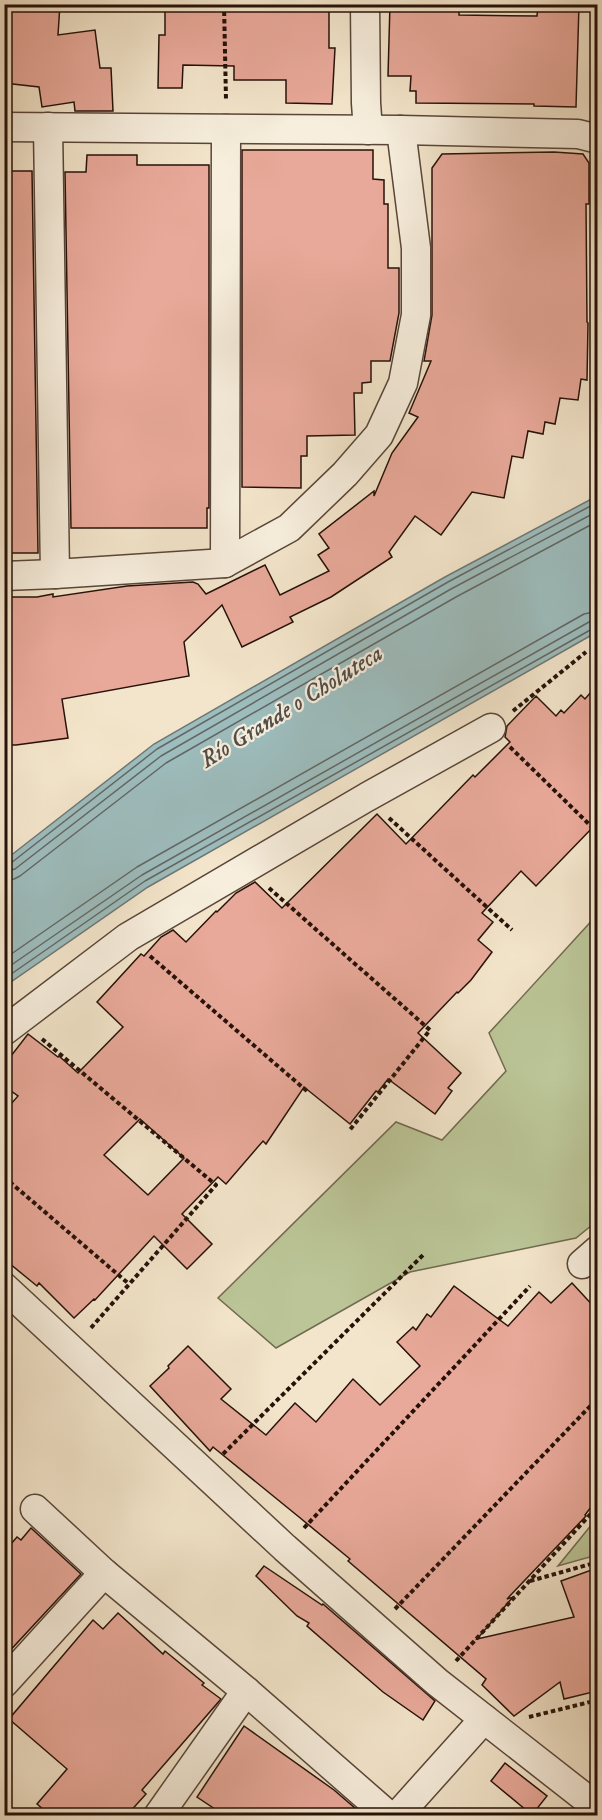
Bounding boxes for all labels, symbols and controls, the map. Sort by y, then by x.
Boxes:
water label: Río Grande o Choluteca [194,638,389,776]

